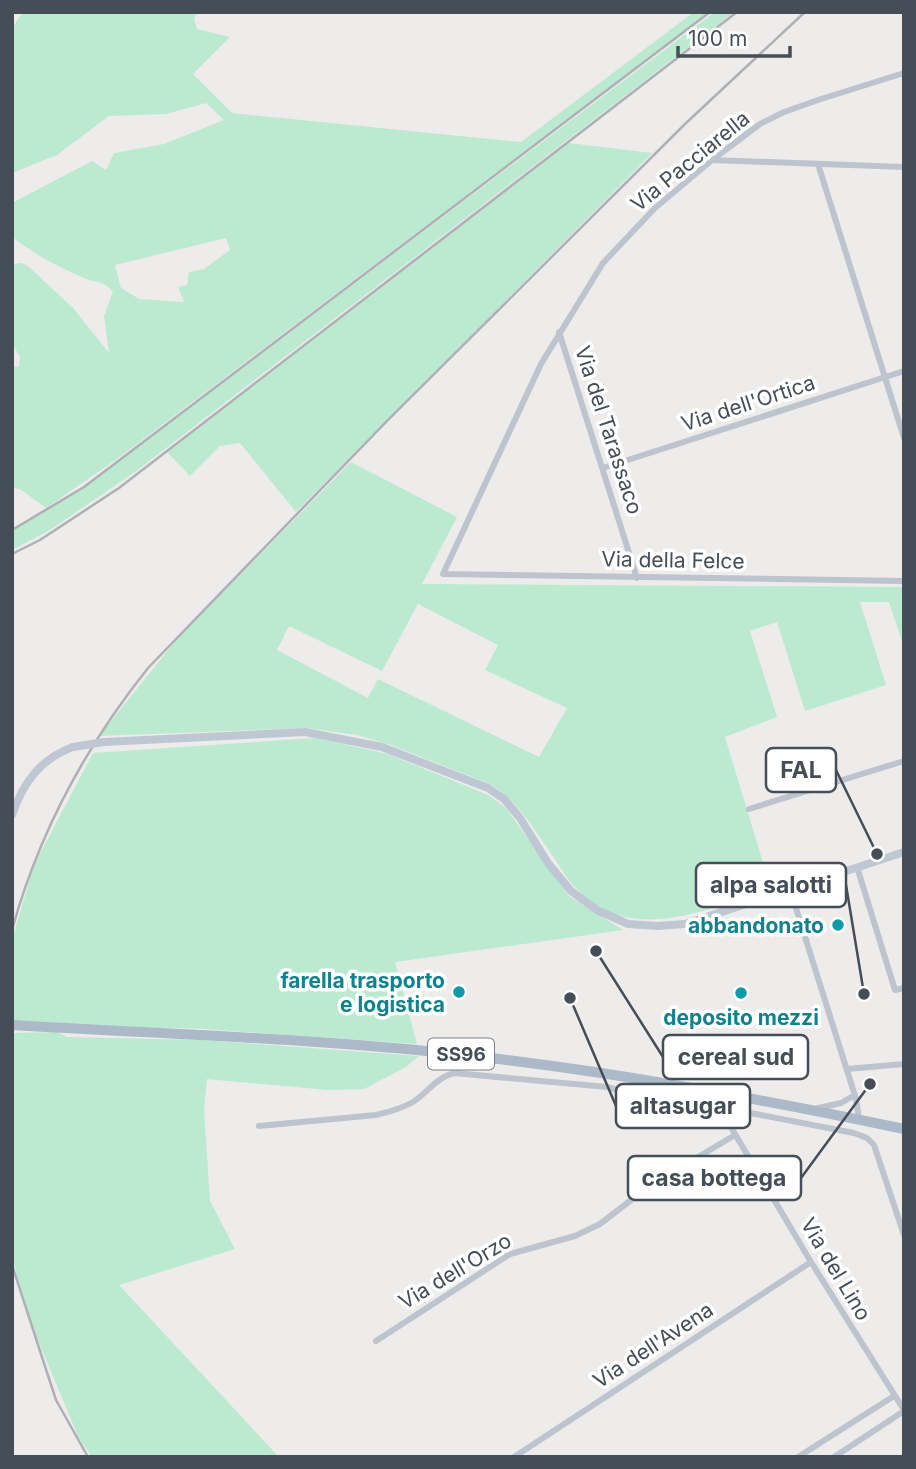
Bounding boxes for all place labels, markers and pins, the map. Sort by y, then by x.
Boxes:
callout: FAL [766,748,836,792]
callout: alpa salotti [696,863,846,907]
place label: abbandonato [688,913,824,938]
marker: abbandonato [830,917,846,933]
place label: farella trasporto e logistica [280,968,445,1017]
marker: farella trasporto e logistica [451,984,467,1000]
marker: deposito mezzi [733,985,749,1001]
place label: deposito mezzi [663,1005,819,1030]
callout: cereal sud [663,1035,808,1079]
callout: altasugar [616,1084,750,1128]
callout: casa bottega [628,1156,801,1200]

